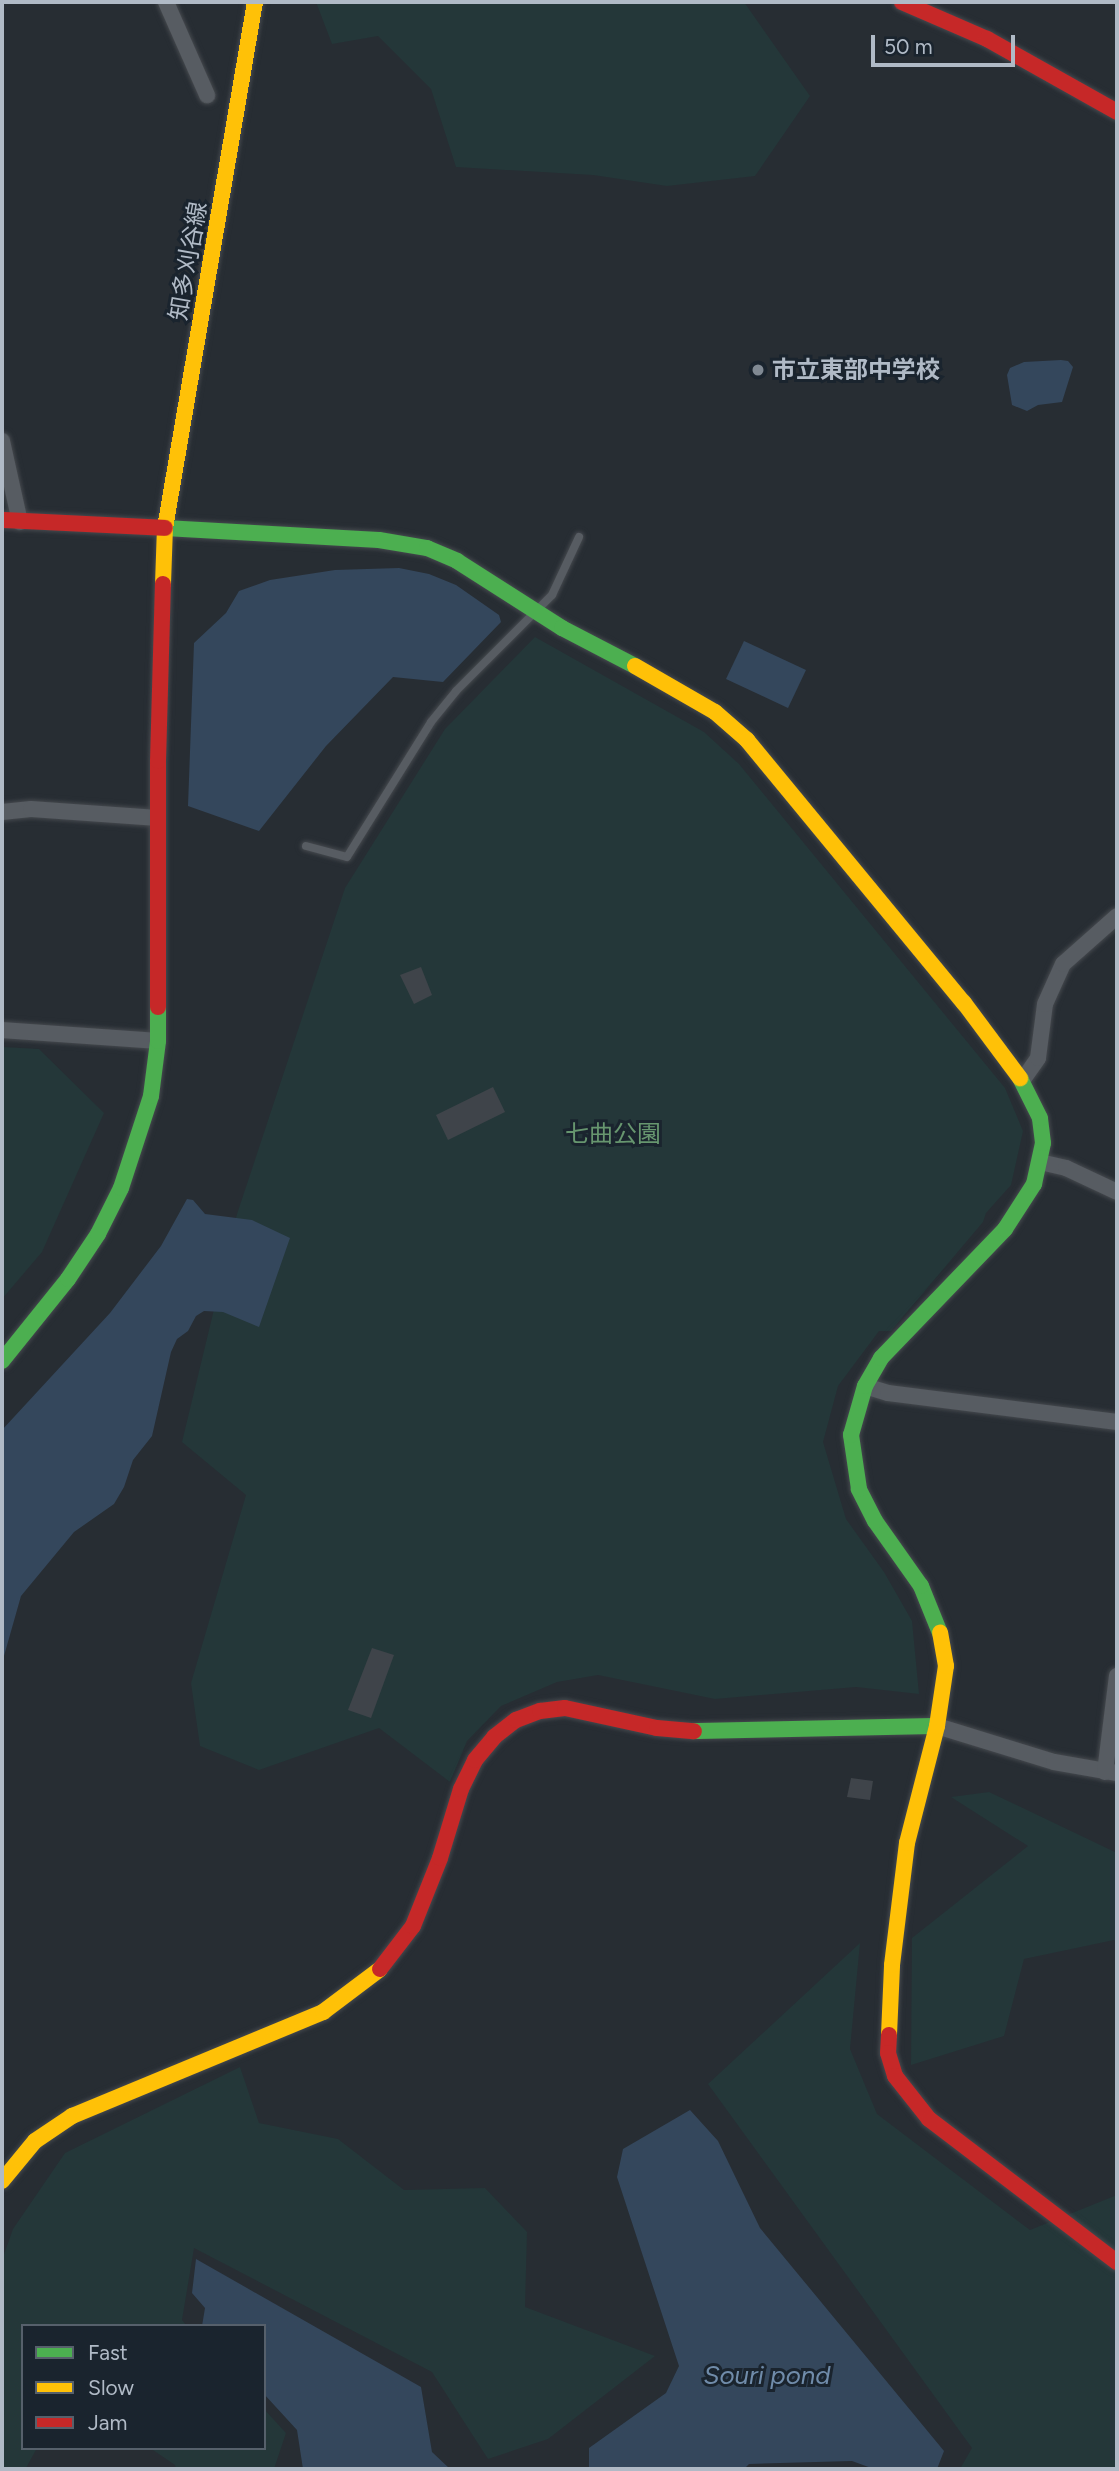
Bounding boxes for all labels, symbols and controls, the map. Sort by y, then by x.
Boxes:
scale bar [874,21,1018,65]
text: 50 m [884,34,933,59]
street label: 知多刈谷線 [163,199,213,323]
place label: 市立東部中学校 [772,356,940,384]
marker: 市立東部中学校 [750,362,766,378]
park label: 七曲公園 [565,1120,661,1148]
legend [21,2324,266,2450]
text: Fast [88,2340,128,2365]
water label: Souri pond [703,2360,831,2392]
text: Slow [88,2375,134,2400]
text: Jam [88,2410,127,2435]

